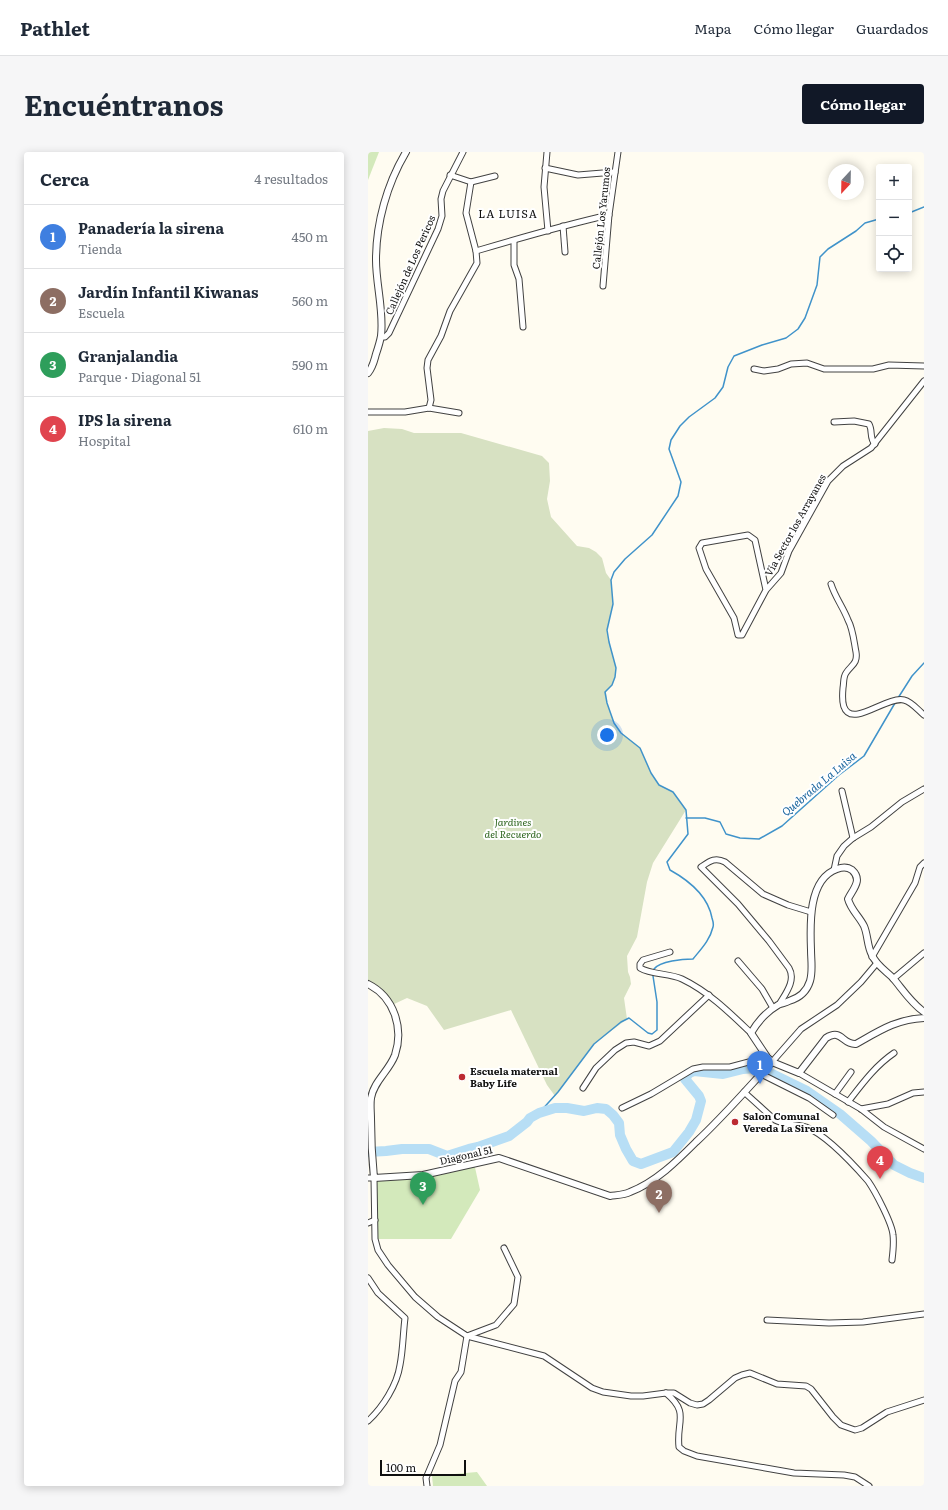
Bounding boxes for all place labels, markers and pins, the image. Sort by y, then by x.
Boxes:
pin: 1 [747,1051,773,1084]
place label: Escuela maternal Baby Life [470,1063,558,1090]
marker: Escuela maternal Baby Life [457,1072,467,1082]
place label: Salon Comunal Vereda La Sirena [743,1108,828,1135]
marker: Salon Comunal Vereda La Sirena [730,1117,740,1127]
pin: 4 [867,1146,893,1179]
pin: 3 [410,1172,436,1205]
pin: 2 [646,1180,672,1213]

